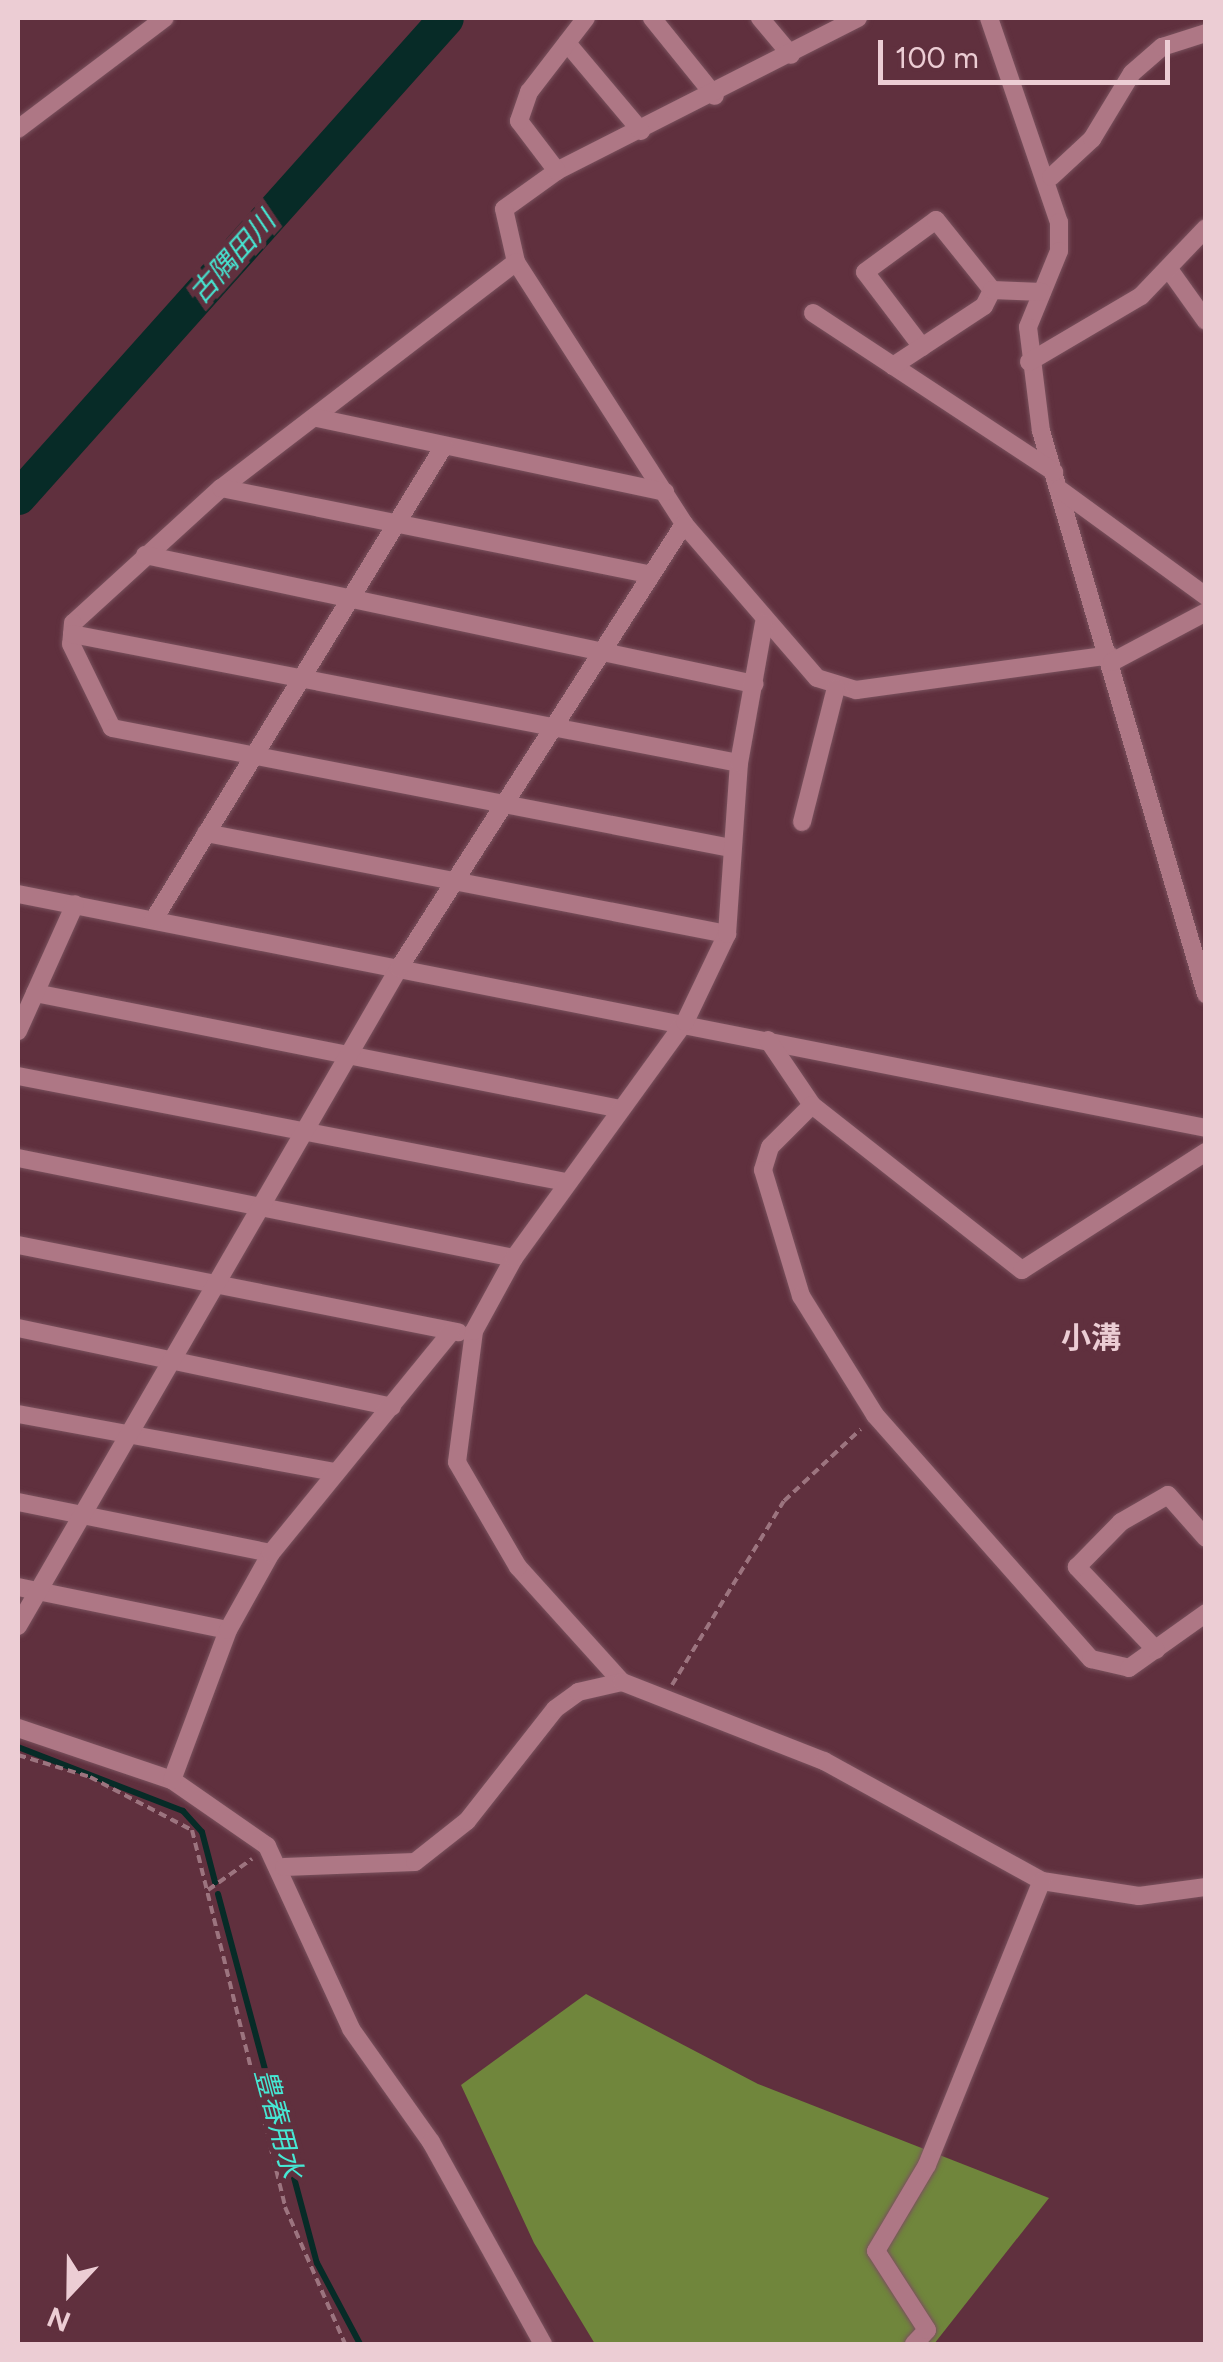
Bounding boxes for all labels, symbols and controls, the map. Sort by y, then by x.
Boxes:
scale bar [883,20,1176,82]
text: 100 m [895,39,979,76]
water label: 古隅田川 [182,204,282,310]
district label: 小溝 [1061,1320,1121,1356]
water label: 豊春用水 [248,2065,310,2181]
north arrow [20,2242,120,2342]
text: N [42,2300,75,2340]

